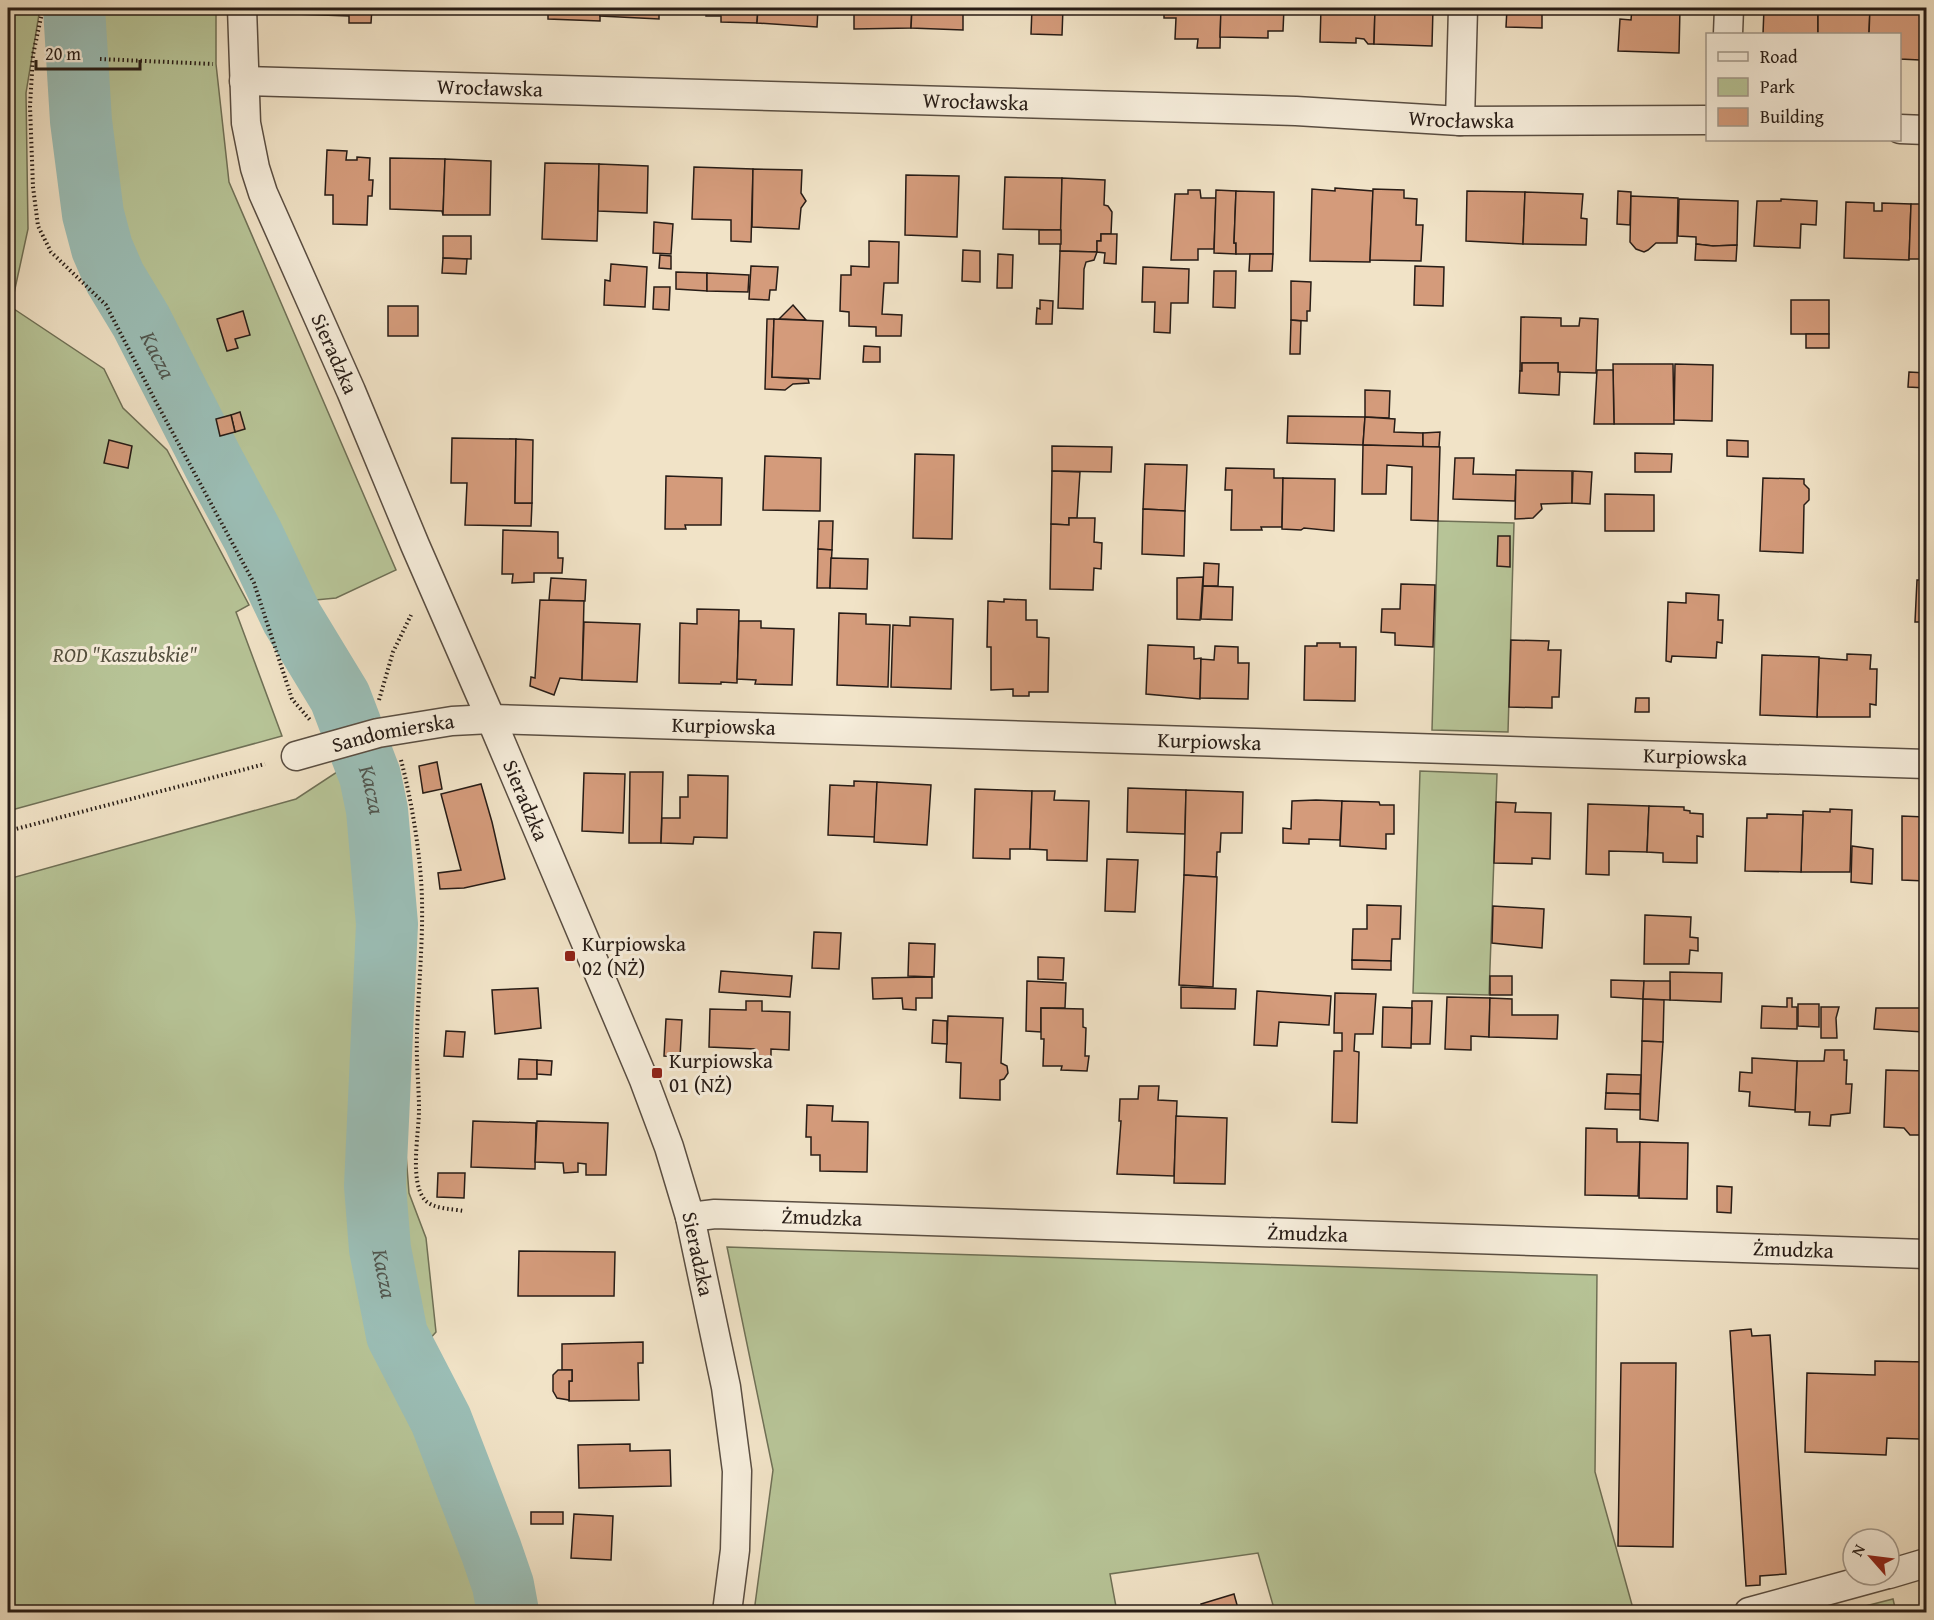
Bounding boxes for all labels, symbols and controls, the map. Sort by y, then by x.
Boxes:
scale bar [36,33,140,71]
legend [1706,33,1901,141]
text: 20 m [45,40,81,67]
text: Road [1760,43,1798,70]
street label: Wrocławska [437,71,543,105]
text: Park [1760,73,1796,100]
street label: Wrocławska [922,84,1029,118]
street label: Wrocławska [1408,102,1514,136]
text: Building [1760,103,1824,130]
street label: Sieradzka [303,308,366,399]
water label: Kacza [132,324,184,384]
park label: ROD "Kaszubskie" [52,639,198,670]
street label: Sandomierska [328,705,457,760]
street label: Kurpiowska [671,709,776,743]
street label: Kurpiowska [1157,724,1262,758]
street label: Kurpiowska [1643,739,1748,773]
street label: Sieradzka [495,755,557,846]
water label: Kacza [351,759,393,817]
place label: Kurpiowska 02 (NŻ) [582,928,686,983]
marker: Kurpiowska 02 (NŻ) [563,949,577,963]
place label: Kurpiowska 01 (NŻ) [669,1045,773,1100]
marker: Kurpiowska 01 (NŻ) [650,1066,664,1080]
street label: Żmudzka [781,1200,863,1234]
street label: Sieradzka [674,1209,722,1299]
street label: Żmudzka [1267,1216,1348,1250]
street label: Żmudzka [1752,1232,1834,1266]
water label: Kacza [364,1245,405,1301]
north arrow [1841,1527,1901,1587]
text: N [1845,1539,1871,1560]

